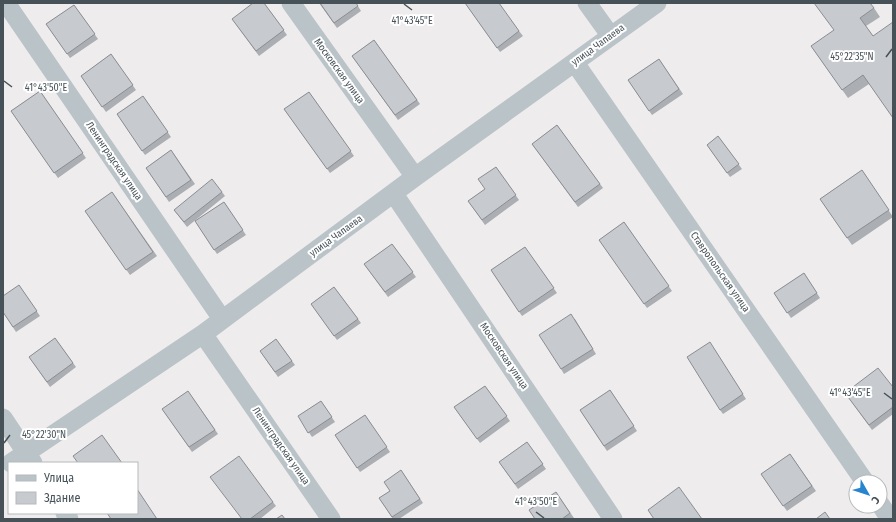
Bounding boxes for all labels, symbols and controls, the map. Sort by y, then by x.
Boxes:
text: 41°43'45"E [391,15,433,27]
street label: улица Чапаева [569,22,627,68]
street label: Московская улица [311,36,367,106]
text: 45°22'35"N [830,51,874,63]
text: 41°43'50"E [25,82,67,94]
street label: Ленинградская улица [83,120,145,203]
street label: улица Чапаева [307,213,365,259]
street label: Ставропольская улица [688,230,752,314]
street label: Московская улица [477,320,531,392]
text: 41°43'45"E [829,387,871,399]
street label: Ленинградская улица [250,405,312,487]
text: 45°22'30"N [22,429,66,441]
legend [8,462,138,514]
text: Улица [43,471,74,485]
north arrow [848,474,888,514]
text: Здание [44,491,80,505]
text: С [868,494,882,506]
text: 41°43'50"E [515,496,557,508]

